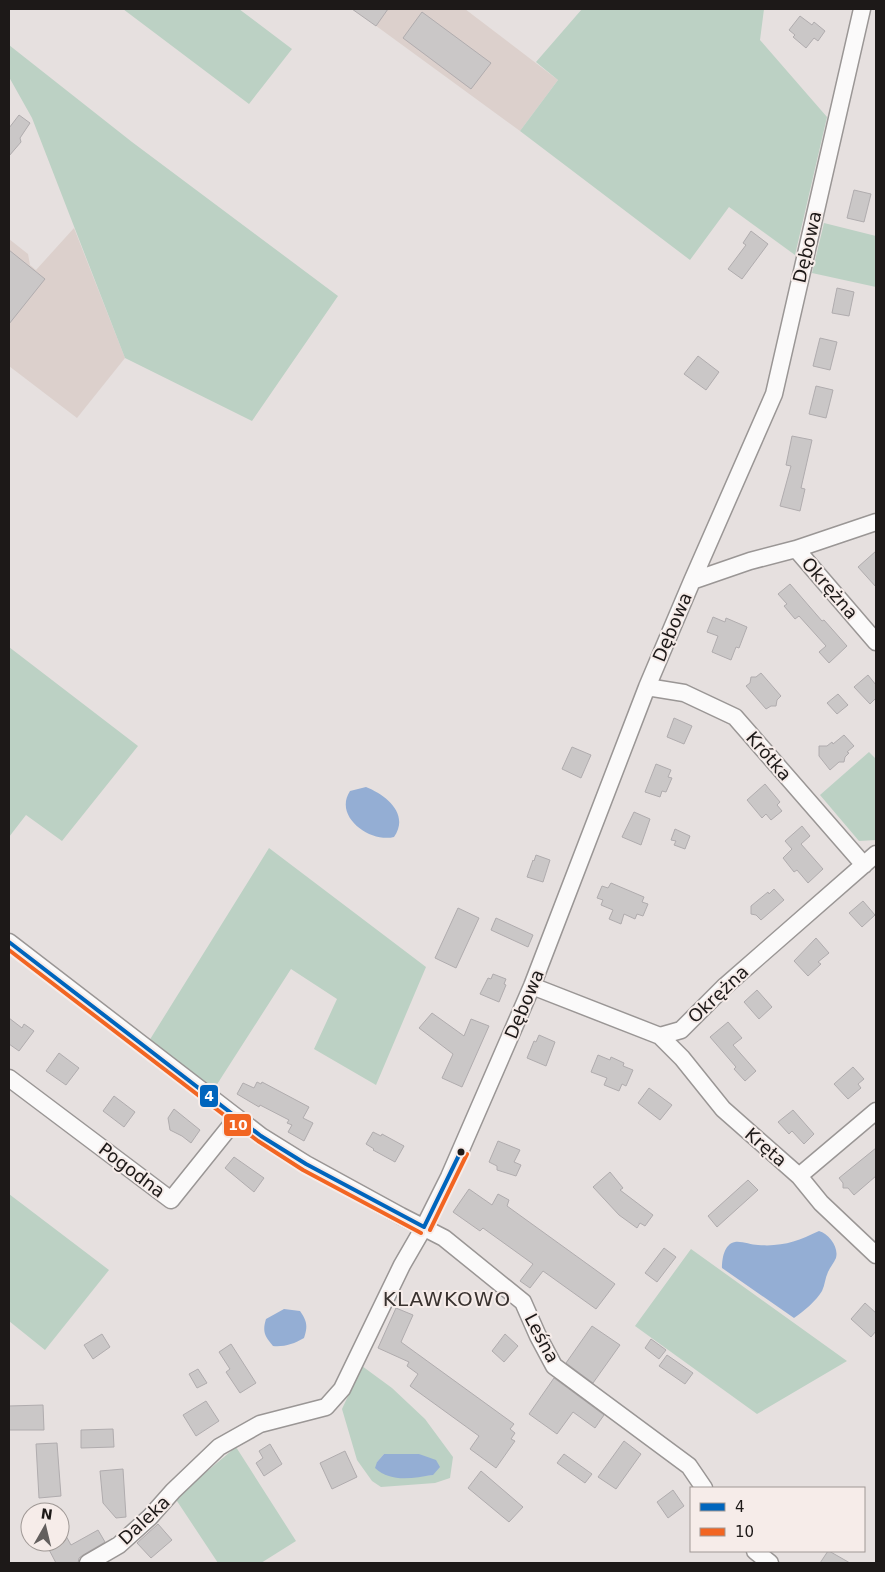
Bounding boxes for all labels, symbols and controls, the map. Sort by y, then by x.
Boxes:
street label: Dębowa [789,209,825,285]
street label: Okrężna [797,553,863,623]
street label: Dębowa [648,589,696,665]
street label: Krótka [742,727,796,785]
street label: Okrężna [683,961,753,1027]
street label: Dębowa [500,966,548,1042]
line badge: 4 [199,1084,219,1108]
text: 4 [204,1088,214,1104]
line badge: 10 [223,1113,252,1137]
text: 10 [228,1117,248,1133]
street label: Kręta [741,1123,791,1171]
street label: Pogodna [95,1138,169,1202]
unlabelled marker [456,1147,466,1157]
district label: KLAWKOWO [383,1287,511,1311]
street label: Leśna [520,1310,564,1366]
legend [690,1487,865,1552]
street label: Daleka [114,1491,174,1549]
text: 4 [735,1498,745,1516]
north arrow [20,1502,70,1552]
text: N [40,1505,54,1523]
text: 10 [735,1523,754,1541]

